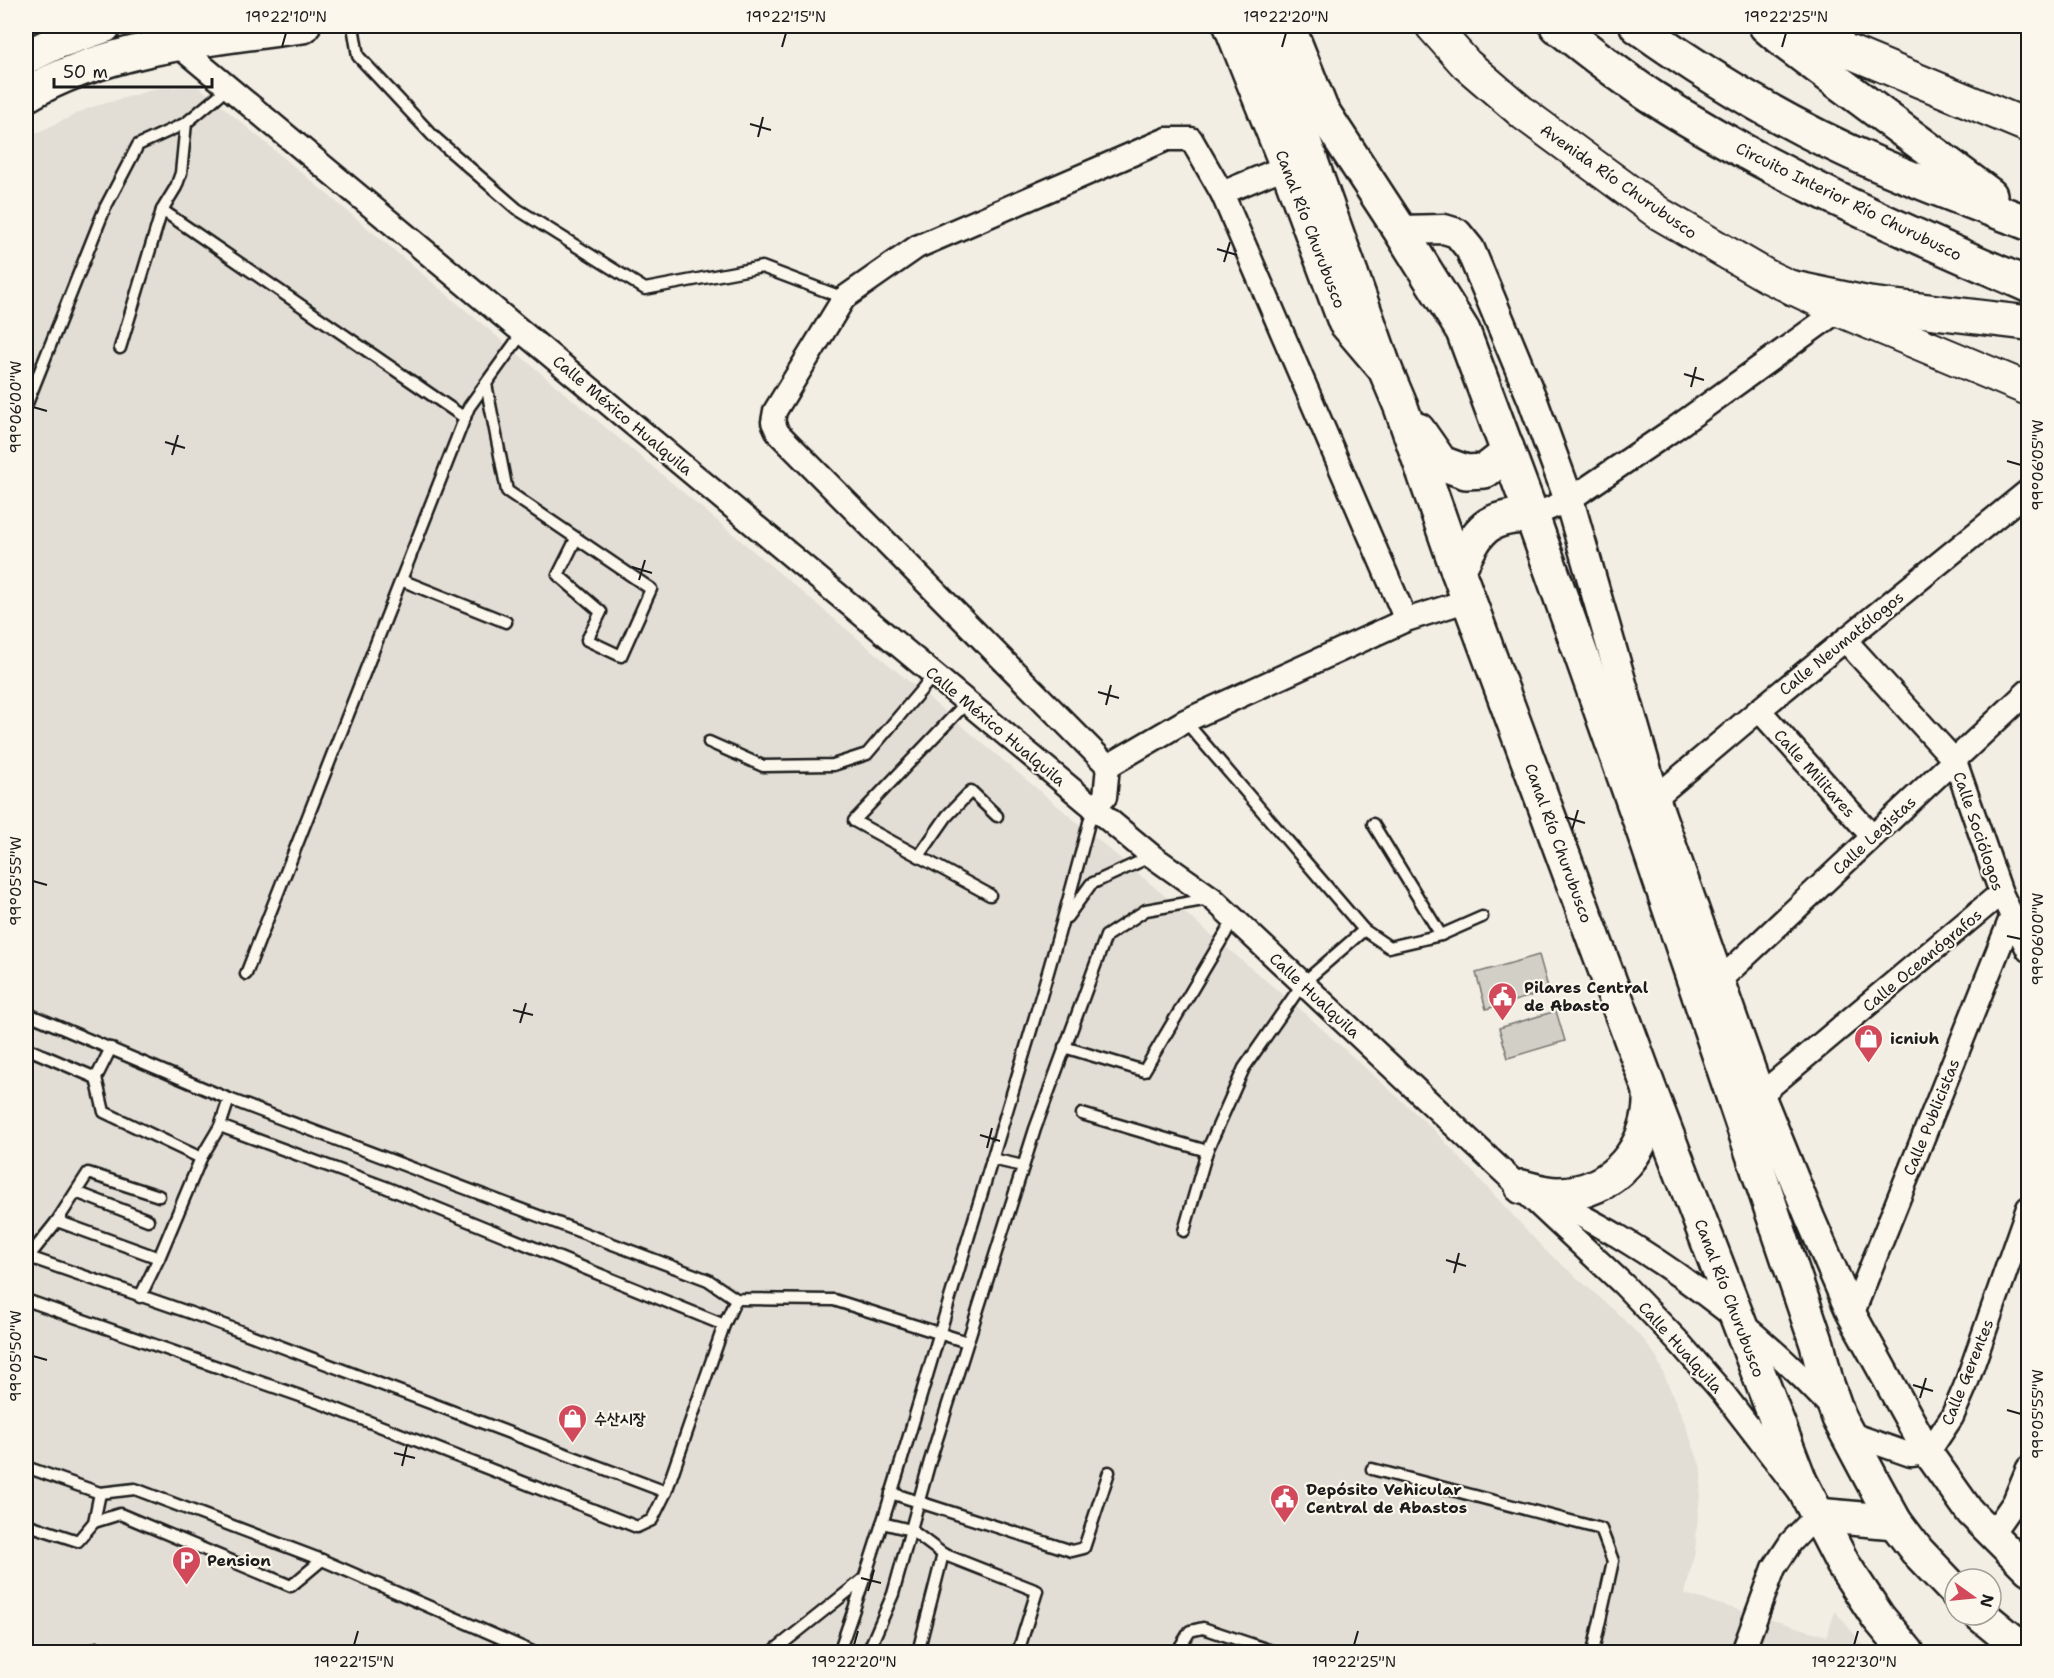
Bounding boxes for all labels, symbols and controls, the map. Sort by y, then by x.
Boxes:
text: 19°22'10"N [245,7,327,27]
text: 19°22'15"N [746,7,826,27]
text: 19°22'20"N [1243,7,1329,27]
text: 19°22'25"N [1744,7,1828,27]
scale bar [54,51,212,89]
text: 50 m [63,60,108,84]
street label: Avenida Río Churubusco [1536,119,1701,244]
street label: Circuito Interior Río Churubusco [1732,137,1965,265]
street label: Canal Río Churubusco [1271,147,1350,311]
street label: Calle México Hualquila [548,351,697,480]
text: 99°06'00"W [6,360,26,454]
text: 99°06'05"W [2028,419,2048,511]
street label: Calle Neumatólogos [1775,587,1908,700]
street label: Calle México Hualquila [921,662,1070,791]
street label: Calle Militares [1769,725,1860,822]
street label: Canal Río Churubusco [1520,761,1597,926]
street label: Calle Sociólogos [1948,769,2009,894]
street label: Calle Legistas [1828,791,1921,879]
text: 99°05'55"W [6,836,26,926]
text: 99°06'00"W [2028,892,2048,986]
street label: Calle Oceanógrafos [1858,904,1986,1017]
street label: Calle Hualquila [1265,948,1364,1043]
place label: Pilares Central de Abasto [1524,977,1649,1016]
public building icon: Pilares Central de Abasto [1487,980,1519,1022]
shop icon: icniuh [1853,1022,1885,1064]
place label: icniuh [1890,1028,1940,1049]
street label: Calle Publicistas [1899,1056,1964,1179]
street label: Canal Río Churubusco [1690,1216,1769,1380]
street label: Calle Hualquila [1634,1297,1727,1398]
text: 99°05'50"W [6,1310,26,1402]
street label: Calle Gerentes [1937,1316,1998,1428]
text: 99°05'55"W [2028,1369,2048,1459]
shop icon: 수산시장 [557,1402,589,1444]
place label: 수산시장 [594,1408,646,1429]
place label: Depósito Vehicular Central de Abastos [1306,1479,1467,1518]
public building icon: Depósito Vehicular Central de Abastos [1269,1482,1301,1524]
parking icon: Pension [170,1544,202,1586]
place label: Pension [207,1550,271,1571]
north arrow [1943,1567,2003,1627]
text: N [1975,1592,1999,1610]
text: 19°22'15"N [314,1652,394,1672]
text: 19°22'20"N [811,1652,897,1672]
text: 19°22'25"N [1312,1652,1396,1672]
text: 19°22'30"N [1811,1652,1897,1672]

